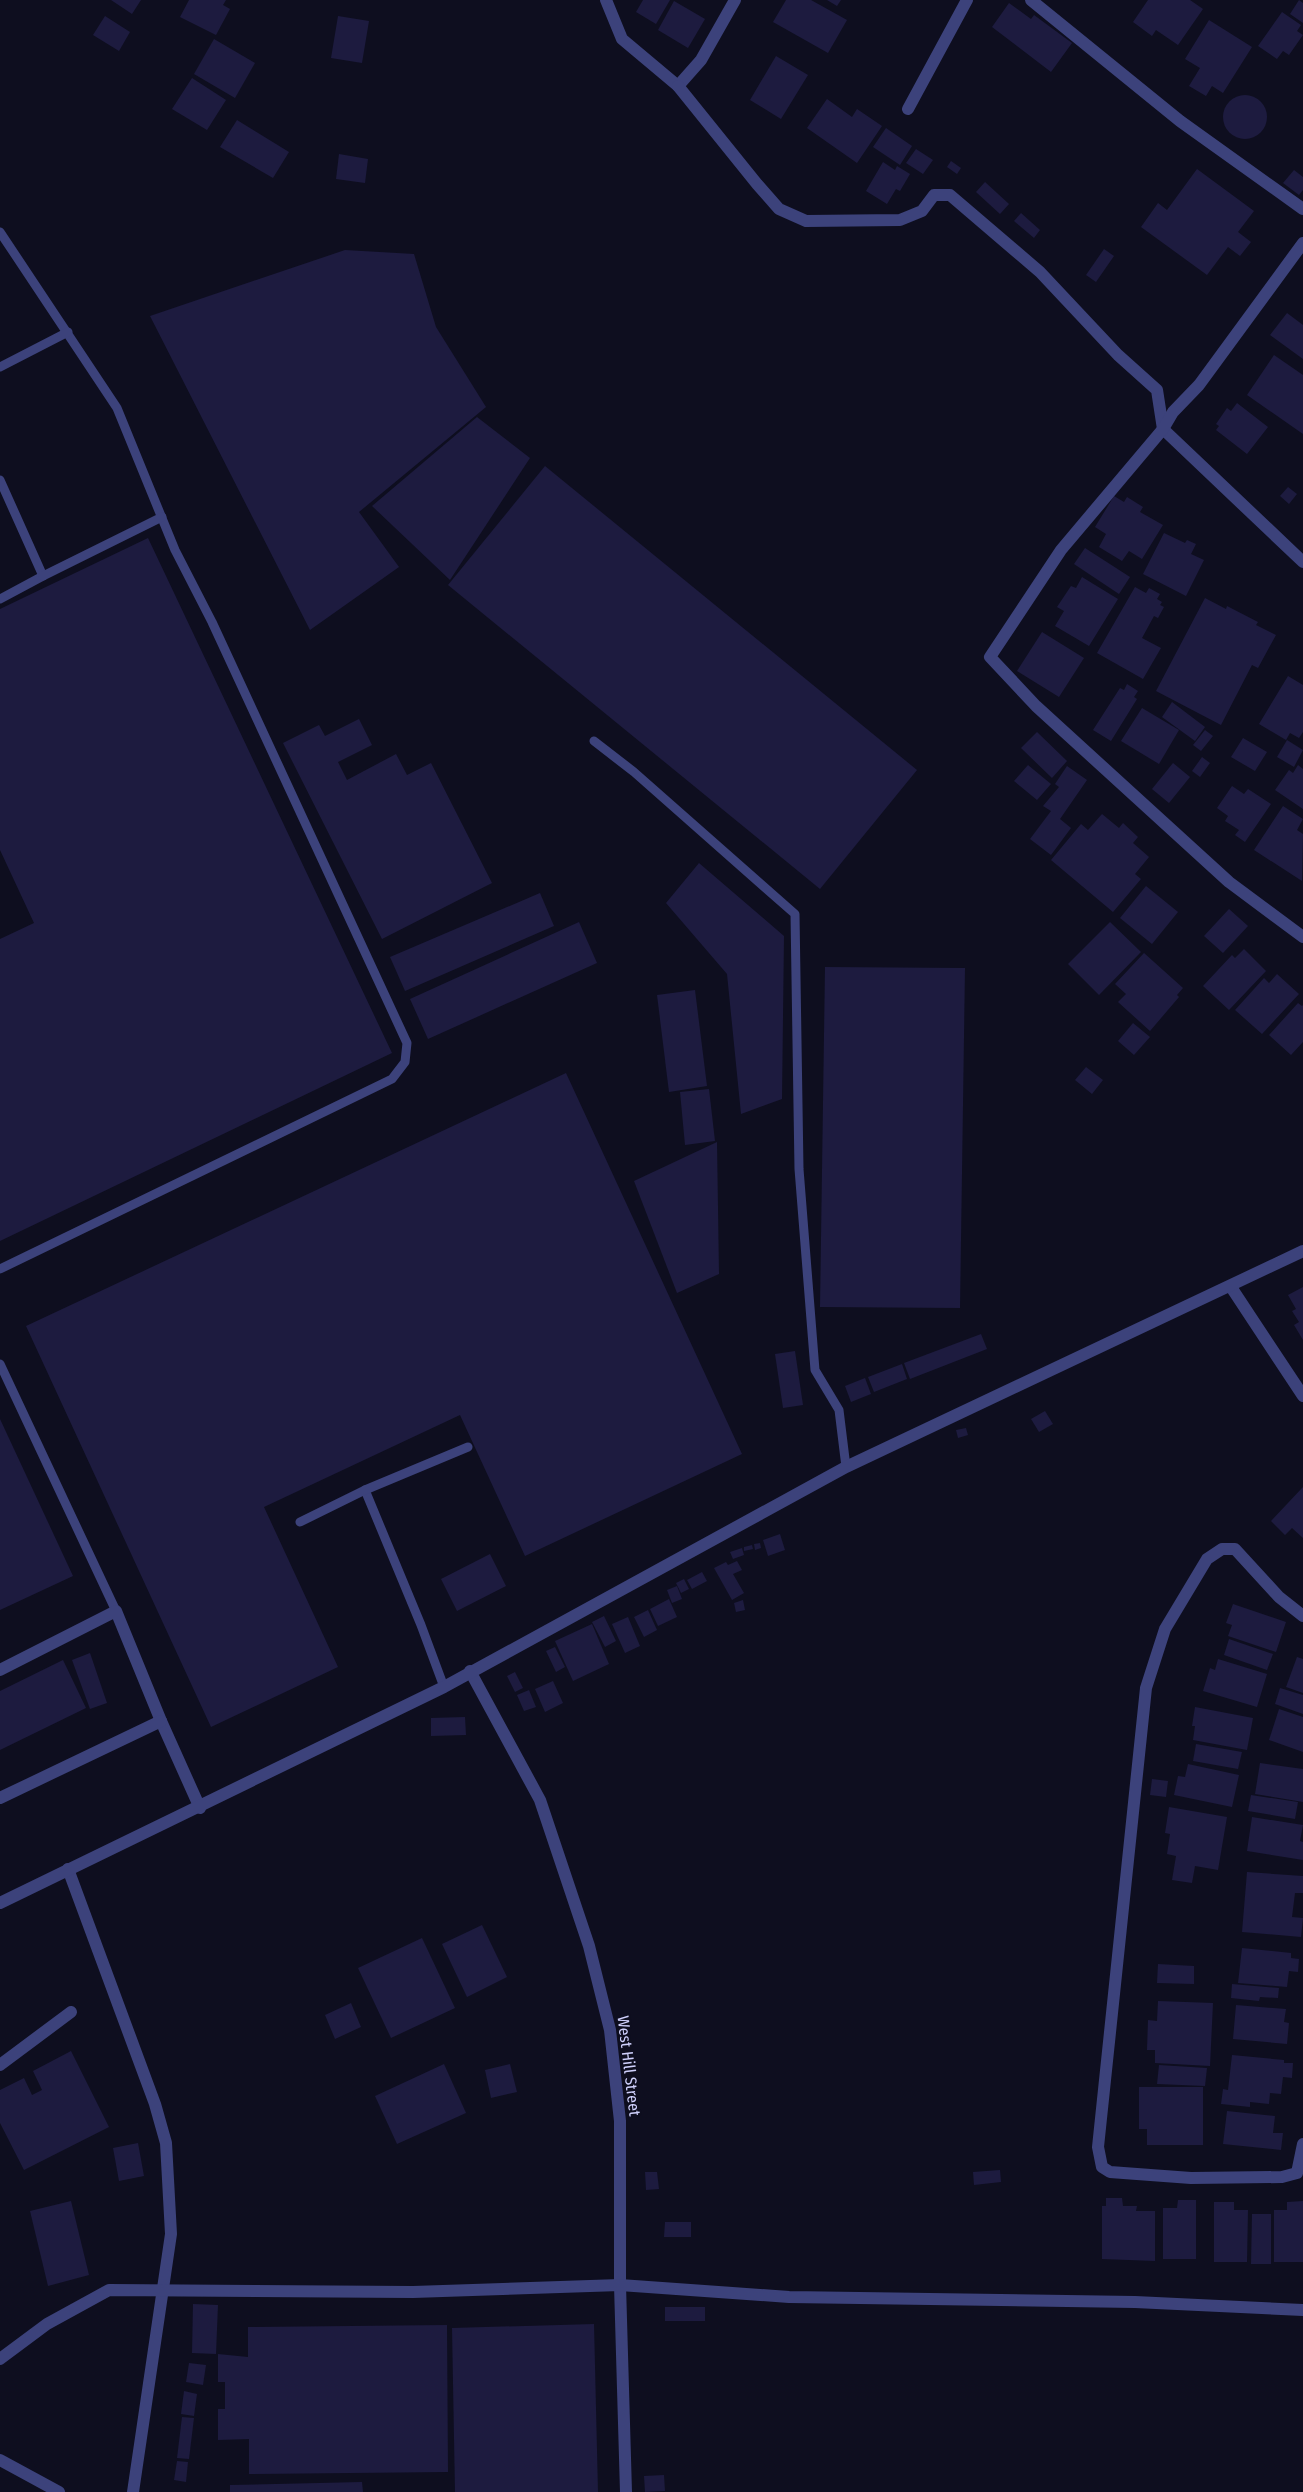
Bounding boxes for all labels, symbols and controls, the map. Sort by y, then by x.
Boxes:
street label: West Hill Street [613,2015,645,2118]

